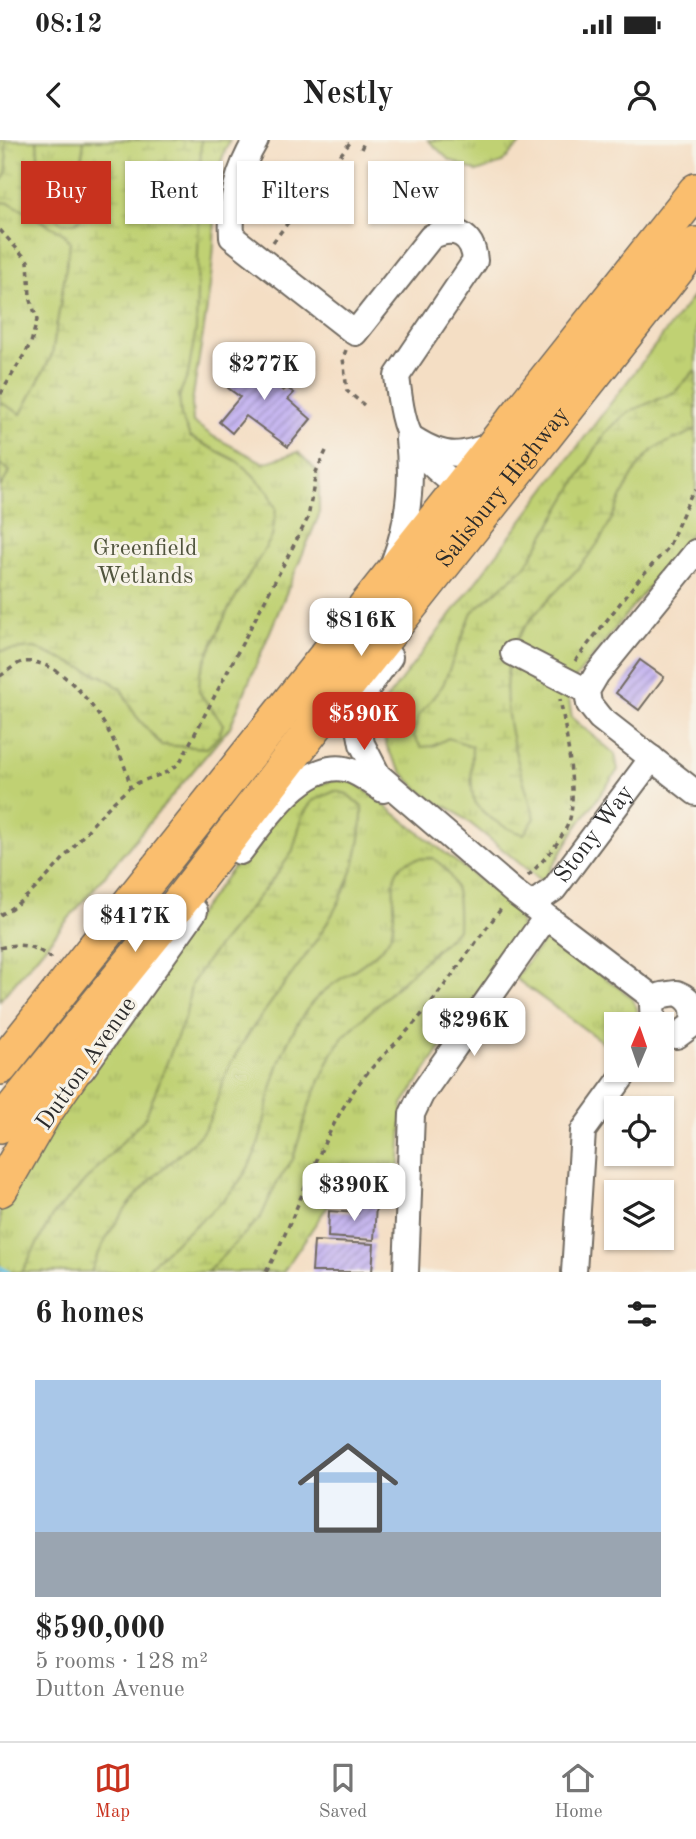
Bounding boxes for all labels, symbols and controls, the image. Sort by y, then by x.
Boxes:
text: 08:12 [35,12,103,38]
icon: back [35,76,73,114]
icon: person [623,76,661,114]
text: Nestly [302,79,394,111]
chip: Buy [21,161,111,224]
chip: Rent [125,161,223,224]
chip: Filters [237,161,354,224]
chip: New [368,161,464,224]
pin: $277K [215,342,313,402]
text: $277K [228,353,300,376]
street label: Salisbury Highway [432,403,575,573]
park label: Greenfield Wetlands [93,537,197,589]
pin: $816K [312,598,410,658]
text: $816K [325,609,397,632]
pin: $590K [315,692,413,752]
text: $590K [328,703,400,726]
street label: Stony Way [550,781,639,888]
pin: $417K [86,894,184,954]
text: $417K [99,905,171,928]
street label: Dutton Avenue [32,993,142,1135]
pin: $296K [425,998,523,1058]
text: $296K [438,1009,510,1032]
north arrow [604,1012,674,1082]
map controls [604,1012,674,1250]
button: locate [604,1096,674,1166]
pin: $390K [305,1164,403,1223]
text: $390K [318,1174,390,1197]
button: layers [604,1180,674,1250]
icon: filters [623,1295,661,1333]
text: 6 homes [35,1299,144,1329]
icon: home [285,1425,411,1551]
text: $590,000 [35,1614,165,1644]
text: 5 rooms · 128 m² [35,1650,208,1673]
text: Dutton Avenue [35,1678,185,1701]
tab: Map [94,1759,132,1824]
tab: Saved [319,1759,367,1824]
tab: Home [554,1759,602,1824]

